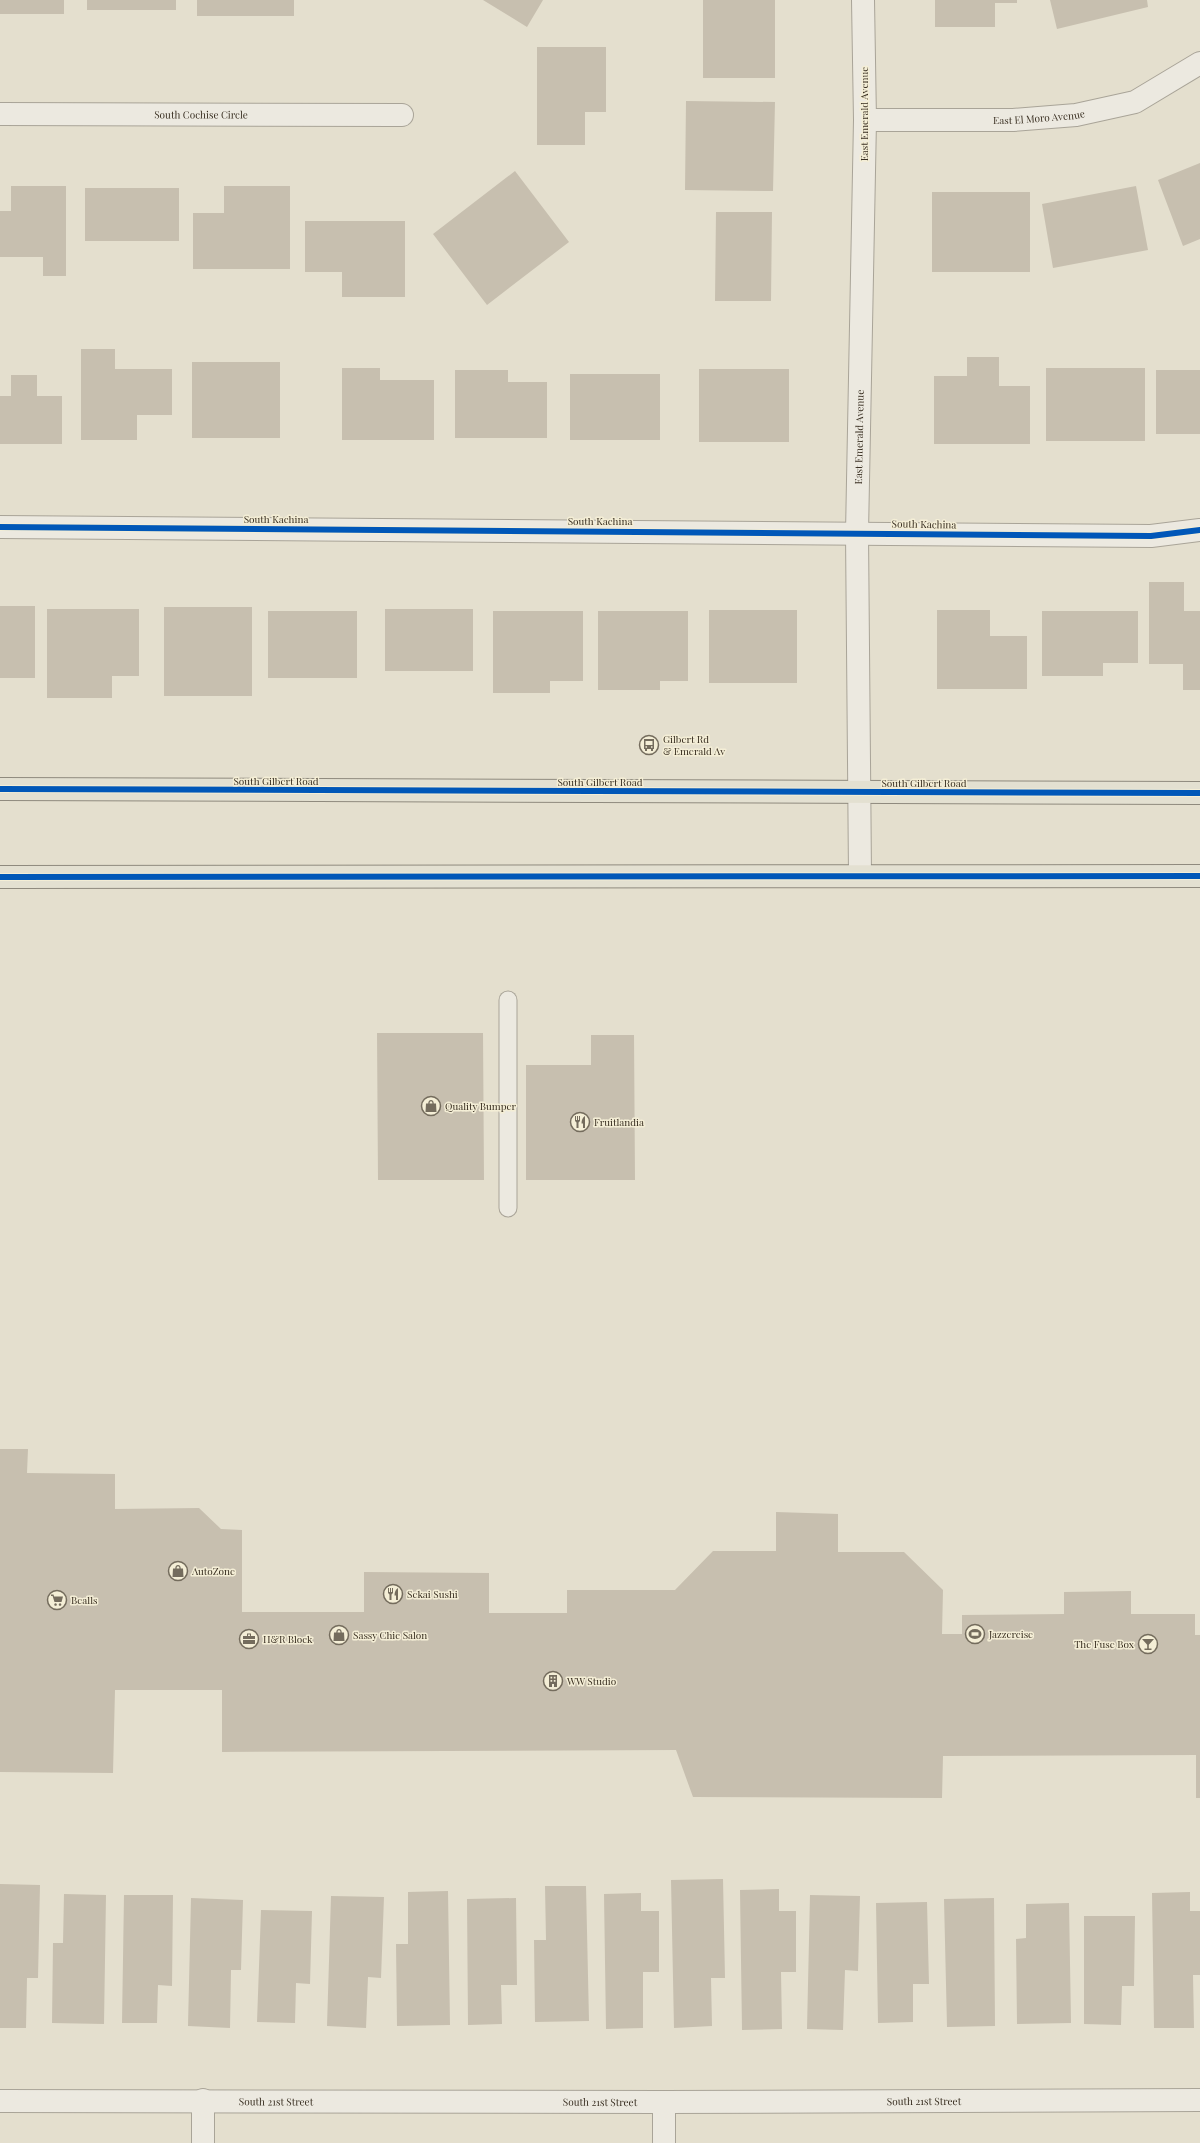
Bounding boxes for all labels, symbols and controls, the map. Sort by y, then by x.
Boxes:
street label: East Emerald Avenue [857,67,871,161]
street label: East El Moro Avenue [993,106,1086,127]
street label: South Cochise Circle [154,107,248,122]
street label: East Emerald Avenue [851,390,867,485]
street label: South Kachina [244,512,308,526]
street label: South Kachina [568,514,632,528]
street label: South Kachina [892,516,957,532]
place label: Gilbert Rd & Emerald Av [663,732,725,758]
bus stop icon: Gilbert Rd & Emerald Av [638,734,660,756]
street label: South Gilbert Road [233,774,319,788]
street label: South Gilbert Road [557,775,643,789]
street label: South Gilbert Road [881,776,967,790]
shop icon: Quality Bumper [420,1095,442,1117]
place label: Quality Bumper [445,1099,517,1113]
restaurant icon: Fruitlandia [569,1111,591,1133]
place label: Fruitlandia [594,1115,644,1129]
shop icon: AutoZone [167,1560,189,1582]
place label: AutoZone [191,1564,235,1578]
restaurant icon: Sekai Sushi [382,1583,404,1605]
place label: Sekai Sushi [407,1587,458,1601]
supermarket icon: Bealls [46,1589,68,1611]
place label: Bealls [71,1593,97,1607]
sports icon: Jazzercise [964,1623,986,1645]
shop icon: Sassy Chic Salon [328,1624,350,1646]
place label: Jazzercise [988,1627,1033,1641]
office icon: H&R Block [238,1628,260,1650]
place label: Sassy Chic Salon [353,1628,427,1642]
place label: H&R Block [263,1632,313,1646]
bar icon: The Fuse Box [1137,1633,1159,1655]
place label: The Fuse Box [1074,1637,1135,1651]
building icon: WW Studio [542,1670,564,1692]
place label: WW Studio [566,1674,617,1688]
street label: South 21st Street [239,2094,314,2108]
street label: South 21st Street [887,2094,962,2108]
street label: South 21st Street [563,2095,638,2109]

